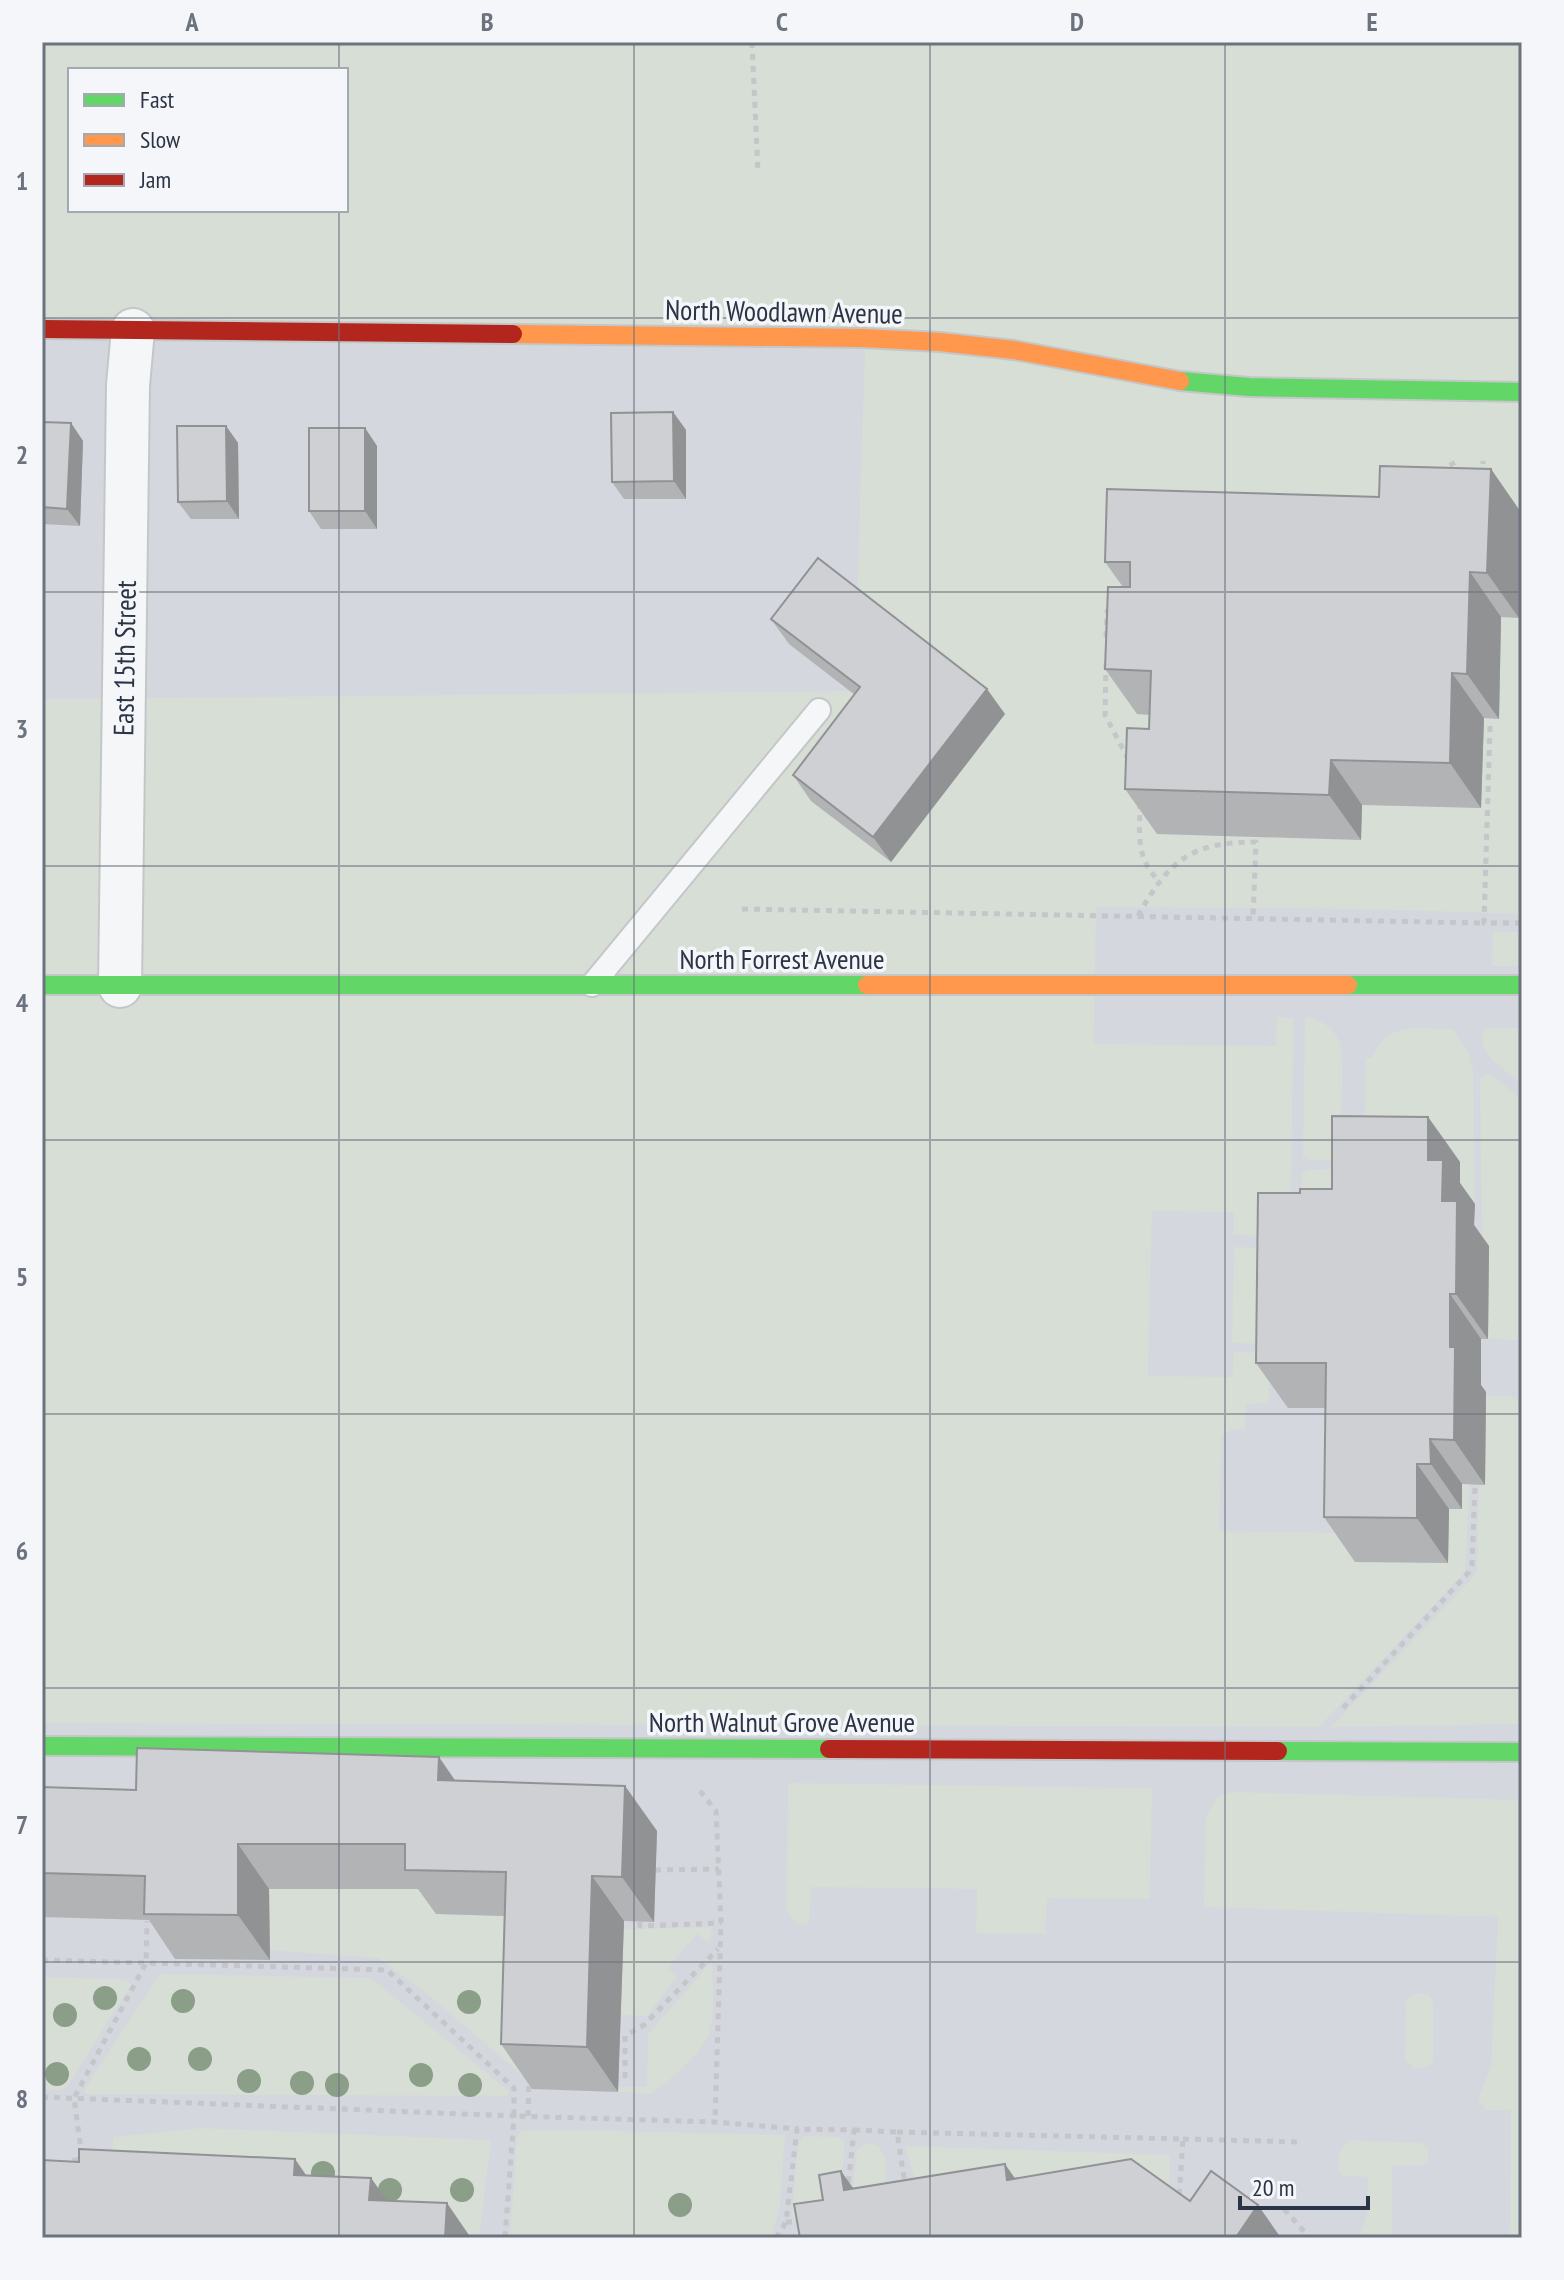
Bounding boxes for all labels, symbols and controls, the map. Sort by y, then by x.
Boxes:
text: A [184,5,199,38]
text: B [481,5,494,38]
text: C [776,5,788,38]
text: D [1070,5,1084,38]
text: E [1366,5,1378,38]
legend [68,68,348,212]
text: Fast [140,84,175,115]
text: Slow [140,124,181,155]
text: 1 [16,164,28,197]
text: Jam [139,164,171,195]
street label: North Woodlawn Avenue [665,290,903,332]
text: 2 [16,438,28,471]
street label: East 15th Street [104,580,144,736]
text: 3 [16,712,28,745]
street label: North Forrest Avenue [679,940,885,977]
text: 4 [16,986,29,1019]
text: 5 [16,1260,28,1293]
text: 6 [16,1534,28,1567]
street label: North Walnut Grove Avenue [649,1703,915,1740]
text: 7 [16,1808,28,1841]
text: 8 [16,2082,28,2115]
scale bar [1240,2160,1368,2210]
text: 20 m [1252,2172,1294,2203]

